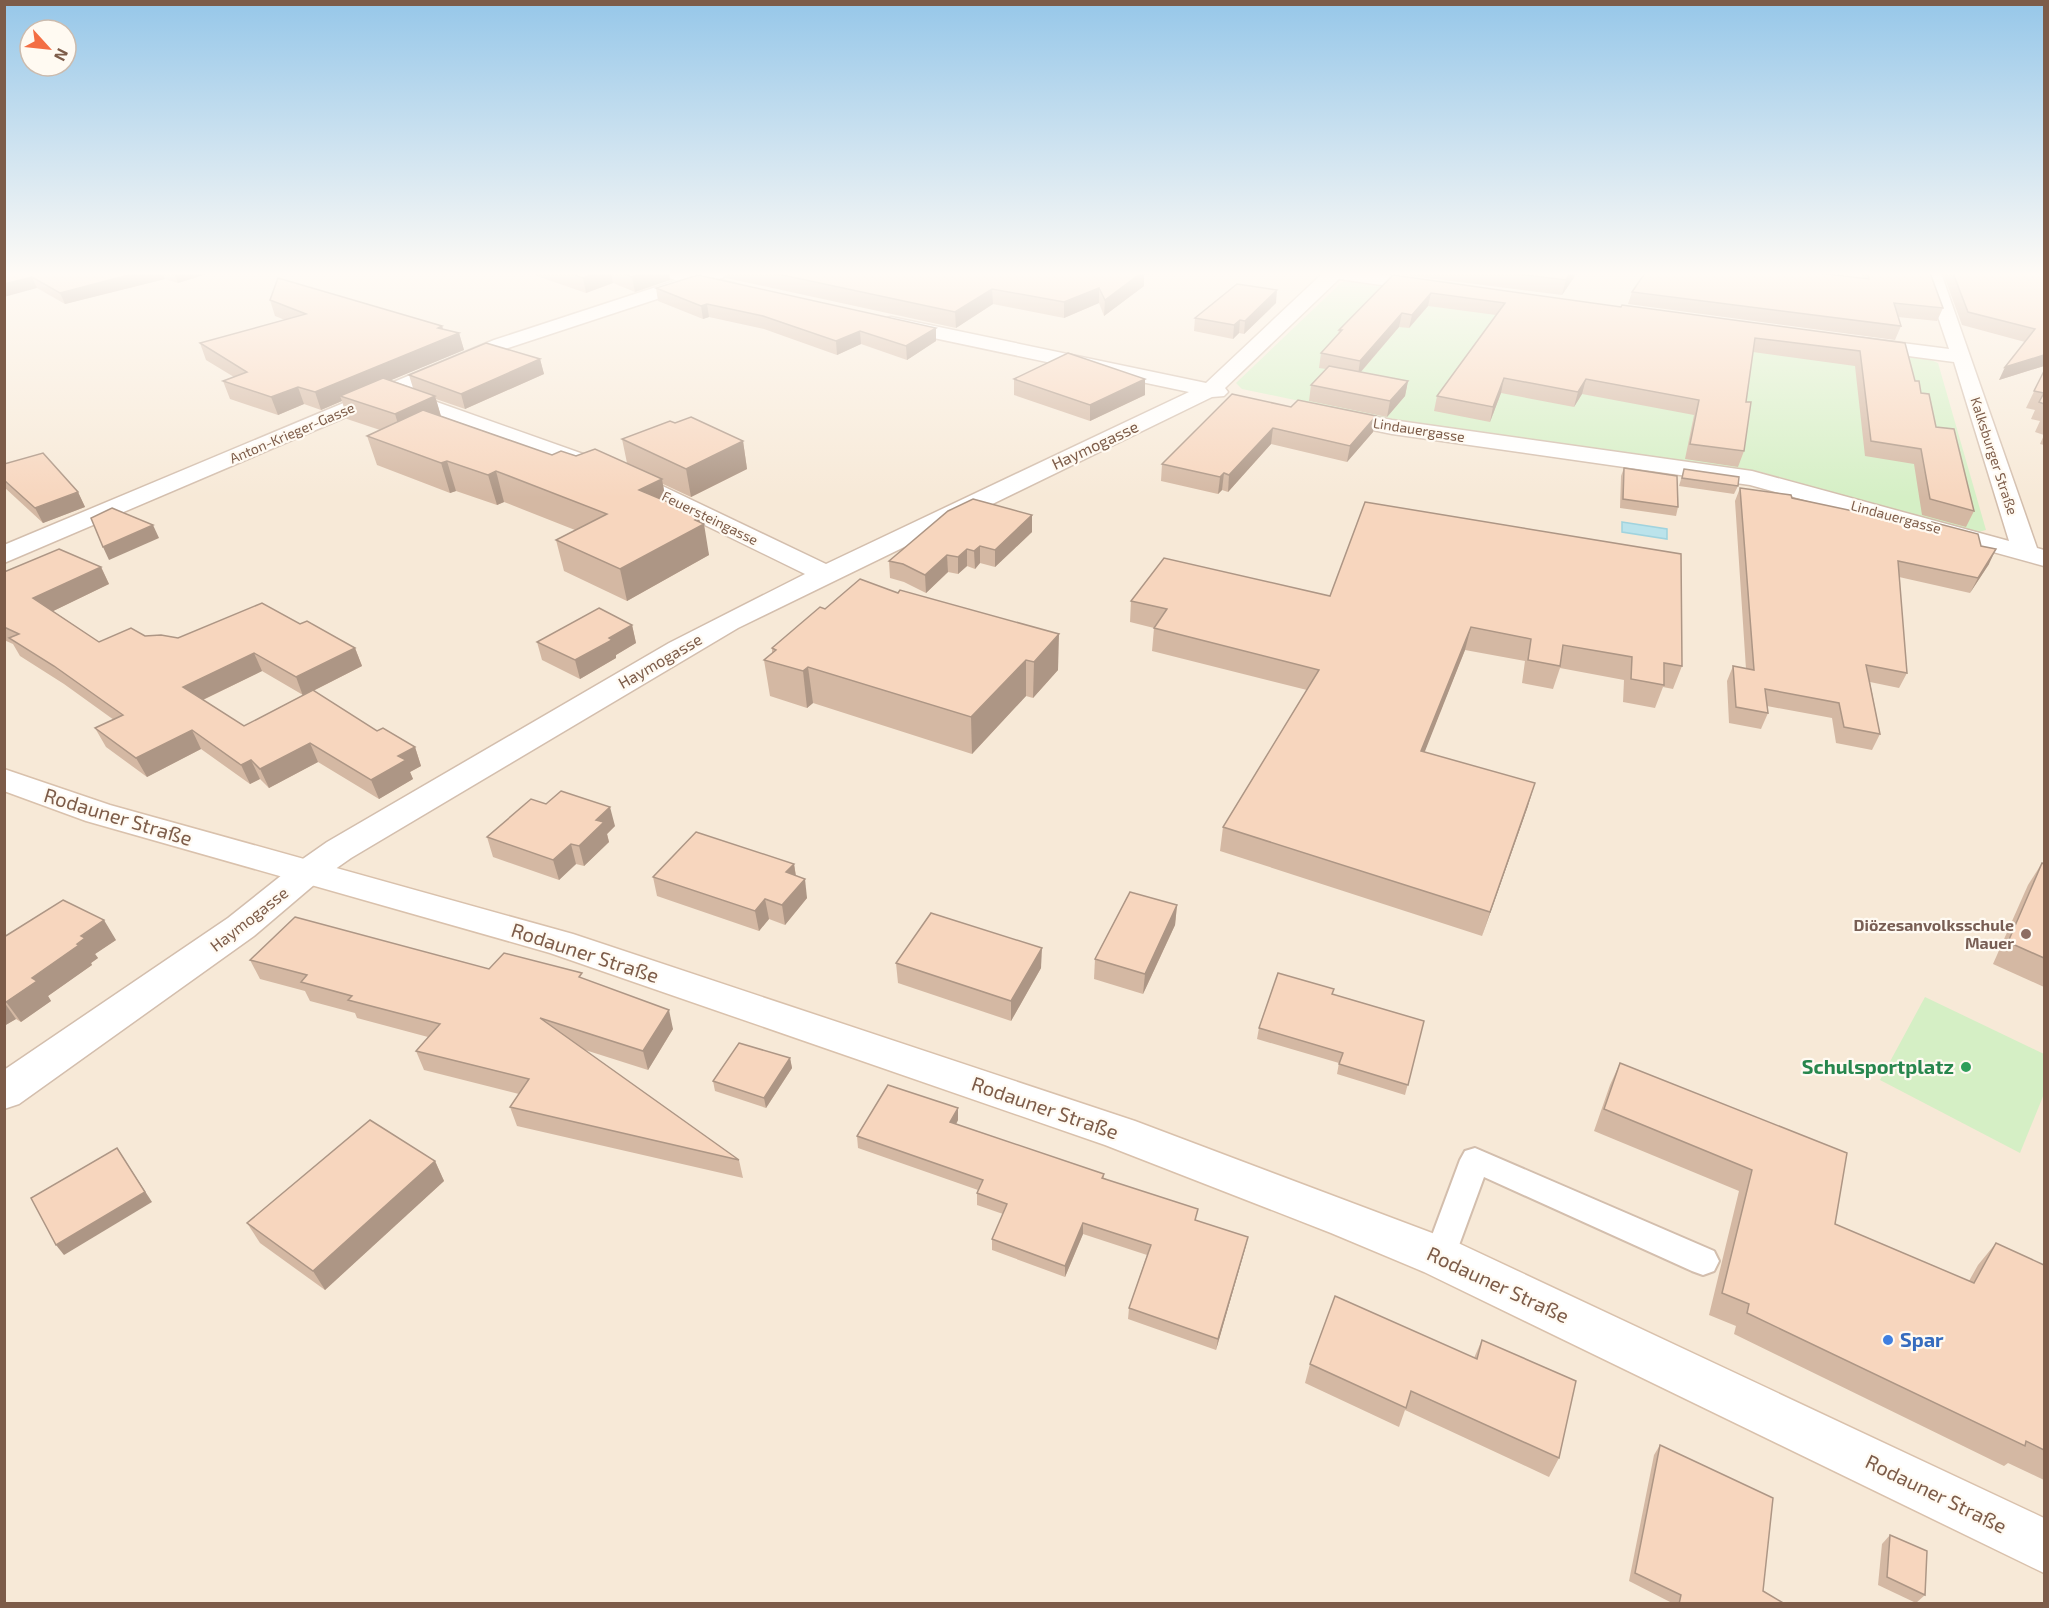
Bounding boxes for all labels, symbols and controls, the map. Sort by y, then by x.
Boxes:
north arrow [18,18,78,78]
text: N [51,46,73,65]
street label: Kalksburger Straße [1967,395,2022,517]
street label: Anton-Krieger-Gasse [227,398,357,467]
street label: Lindauergasse [1372,414,1466,445]
street label: Haymogasse [1048,416,1141,473]
street label: Feuersteingasse [659,487,761,548]
street label: Lindauergasse [1849,496,1943,537]
street label: Haymogasse [614,629,705,692]
street label: Rodauner Straße [41,782,195,850]
street label: Haymogasse [206,882,291,955]
place label: Diözesanvolksschule Mauer [1854,915,2014,952]
street label: Rodauner Straße [508,917,662,987]
marker: Diözesanvolksschule Mauer [2019,927,2033,941]
place label: Schulsportplatz [1802,1054,1954,1078]
marker: Schulsportplatz [1959,1060,1973,1074]
street label: Rodauner Straße [969,1071,1122,1143]
street label: Rodauner Straße [1424,1241,1573,1327]
place label: Spar [1900,1327,1944,1351]
marker: Spar [1881,1333,1895,1347]
street label: Rodauner Straße [1862,1449,2011,1538]

